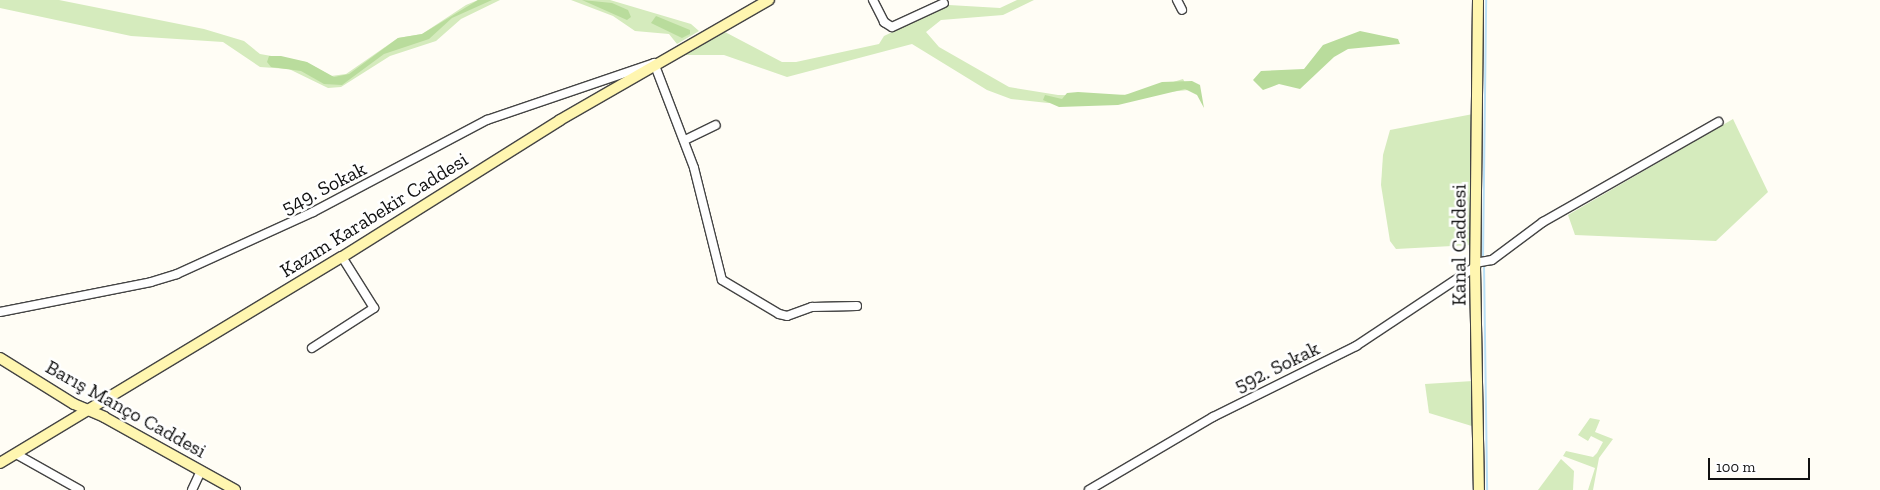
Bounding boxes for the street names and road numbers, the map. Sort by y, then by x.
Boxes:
street label: Kazım Karabekir Caddesi [276,147,472,283]
street label: 549. Sokak [278,156,370,220]
street label: Kanal Caddesi [1447,184,1471,306]
street label: 592. Sokak [1231,336,1323,398]
street label: Barış Manço Caddesi [41,355,211,463]

